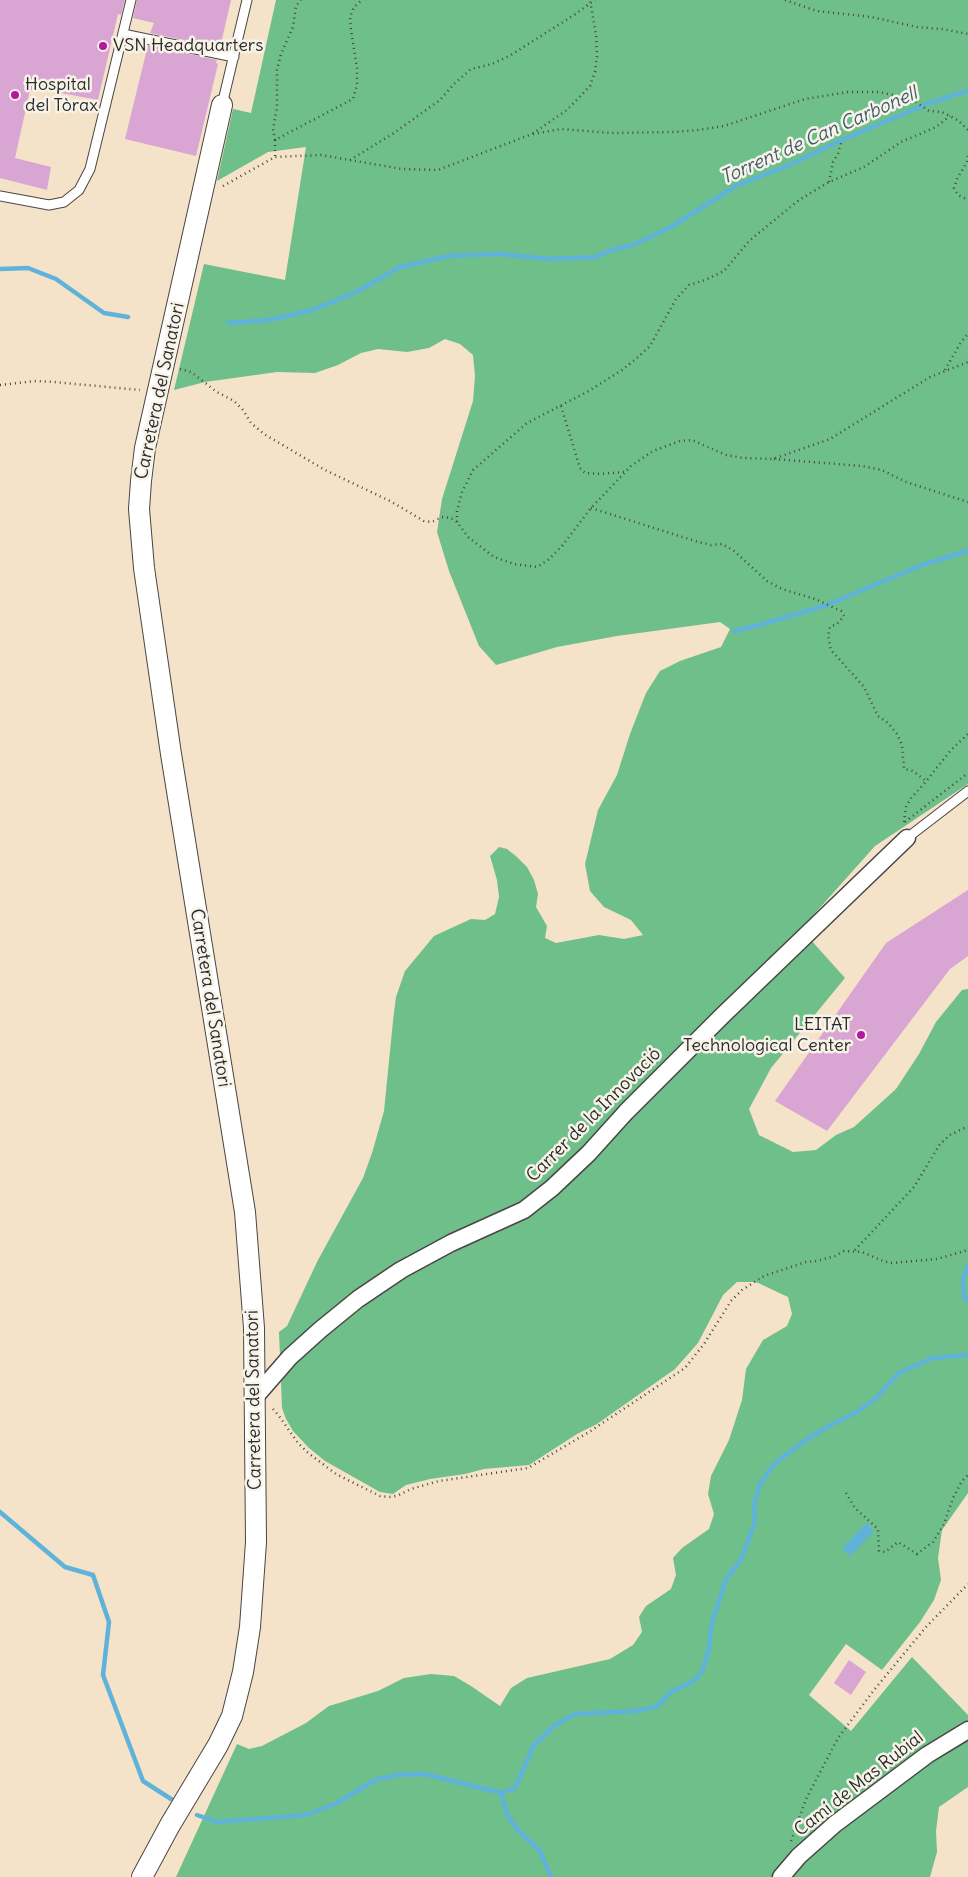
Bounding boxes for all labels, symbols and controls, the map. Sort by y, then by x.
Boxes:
place label: VSN Headquarters [113,35,263,57]
marker: VSN Headquarters [97,40,109,52]
place label: Hospital del Tòrax [25,74,98,116]
water label: Torrent de Can Carbonell [717,82,921,190]
marker: Hospital del Tòrax [9,89,21,101]
street label: Carretera del Sanatori [131,301,189,481]
street label: Carretera del Sanatori [185,907,235,1089]
place label: LEITAT Technological Center [683,1014,851,1056]
marker: LEITAT Technological Center [855,1029,867,1041]
street label: Carrer de la Innovació [522,1043,666,1187]
street label: Carretera del Sanatori [242,1310,266,1490]
street label: Camí de Mas Rubial [790,1727,928,1841]

